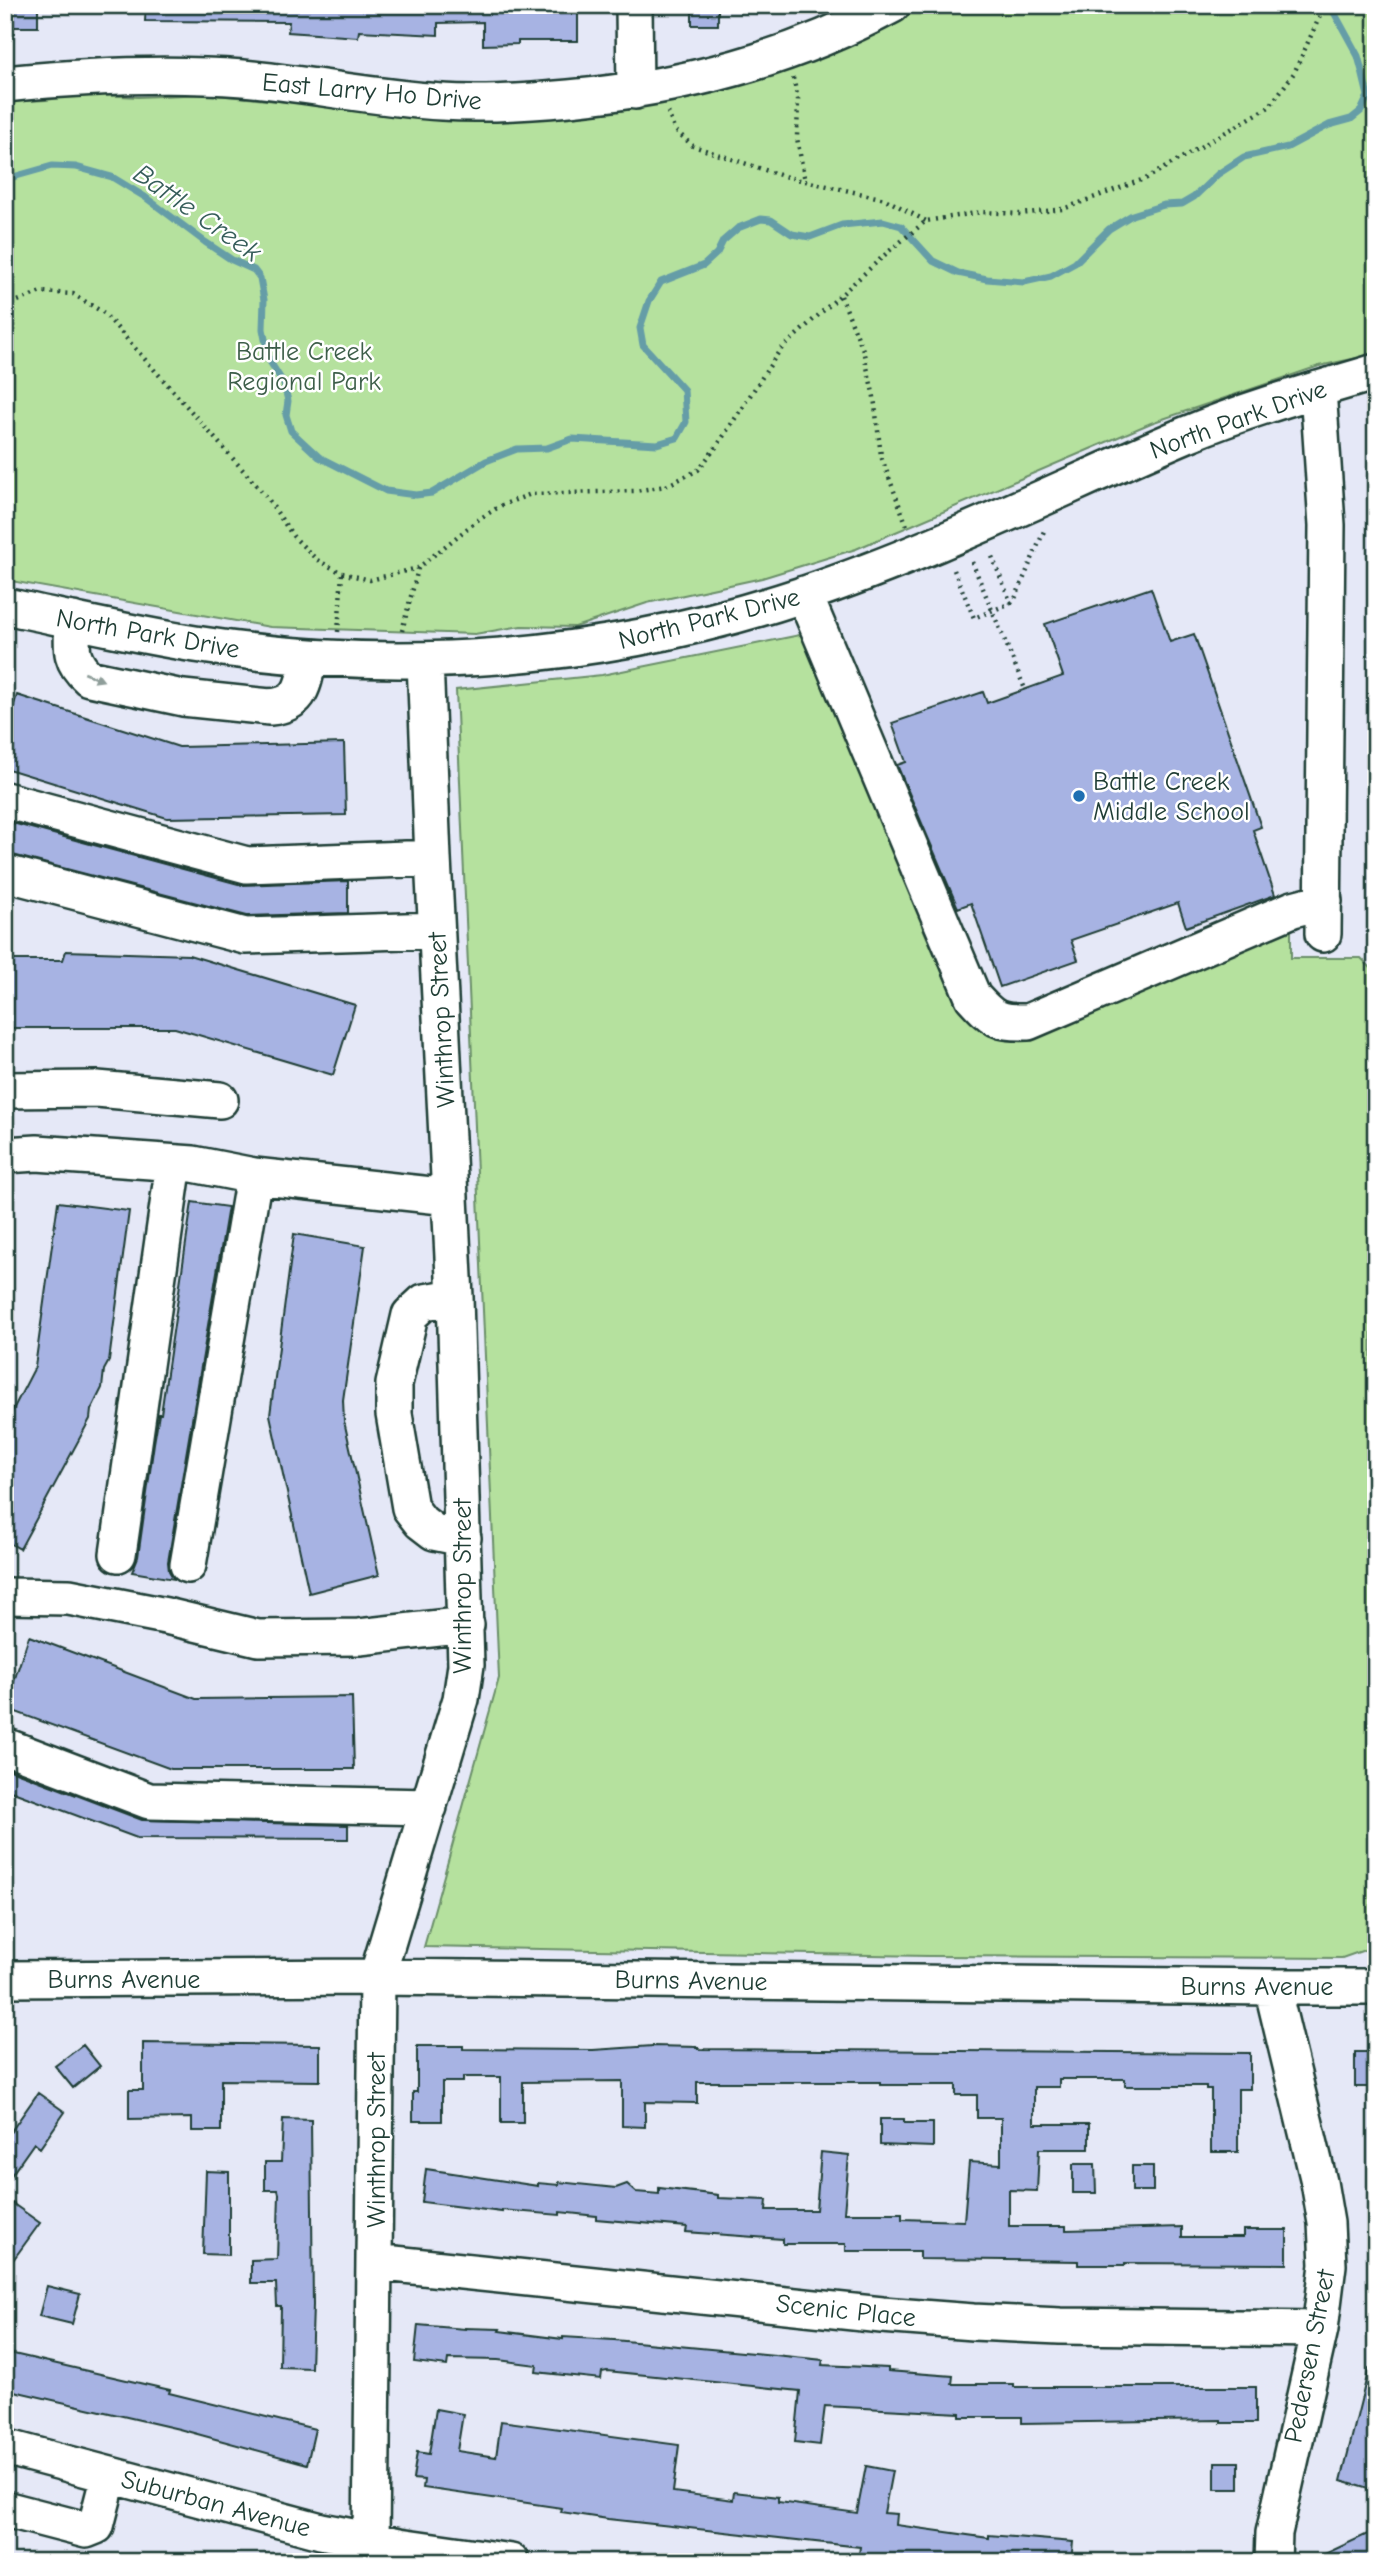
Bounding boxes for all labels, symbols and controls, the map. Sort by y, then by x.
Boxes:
street label: East Larry Ho Drive [261,67,483,117]
water label: Battle Creek [128,157,268,269]
park label: Battle Creek Regional Park [227,337,381,397]
street label: North Park Drive [1146,374,1331,466]
street label: North Park Drive [616,582,803,656]
street label: North Park Drive [54,603,242,665]
one-way arrow [84,672,105,683]
place label: Battle Creek Middle School [1093,767,1250,827]
marker: Battle Creek Middle School [1071,788,1087,804]
street label: Winthrop Street [422,930,462,1108]
street label: Winthrop Street [448,1497,478,1674]
street label: Burns Avenue [48,1965,200,1995]
street label: Burns Avenue [614,1965,768,1997]
street label: Burns Avenue [1181,1972,1333,2002]
street label: Winthrop Street [362,2051,392,2228]
street label: Pedersen Street [1279,2266,1342,2445]
street label: Scenic Place [774,2289,917,2333]
street label: Suburban Avenue [118,2464,314,2544]

